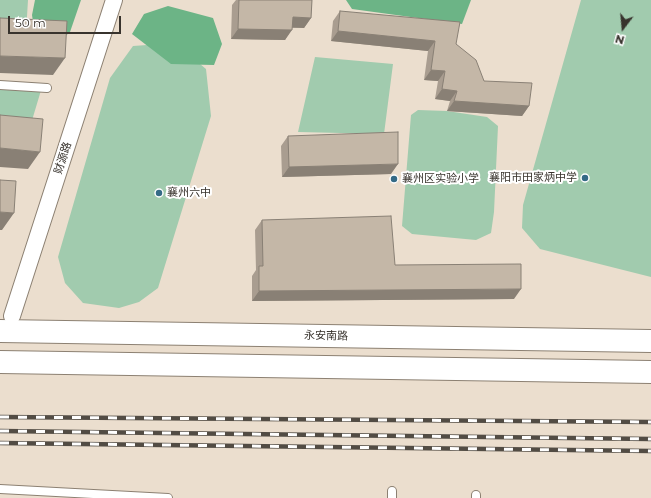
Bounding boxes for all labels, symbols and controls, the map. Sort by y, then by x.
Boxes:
scale bar [10,8,123,34]
north arrow [603,8,643,48]
text: 50 m [15,15,46,30]
text: N [613,32,626,47]
street label: 财源路 [52,140,74,176]
place label: 襄阳市田家炳中学 [489,171,577,185]
place label: 襄州区实验小学 [402,172,479,186]
marker: 襄阳市田家炳中学 [580,173,590,183]
marker: 襄州区实验小学 [389,174,399,184]
place label: 襄州六中 [167,186,211,200]
marker: 襄州六中 [154,188,164,198]
street label: 永安南路 [304,329,348,343]

